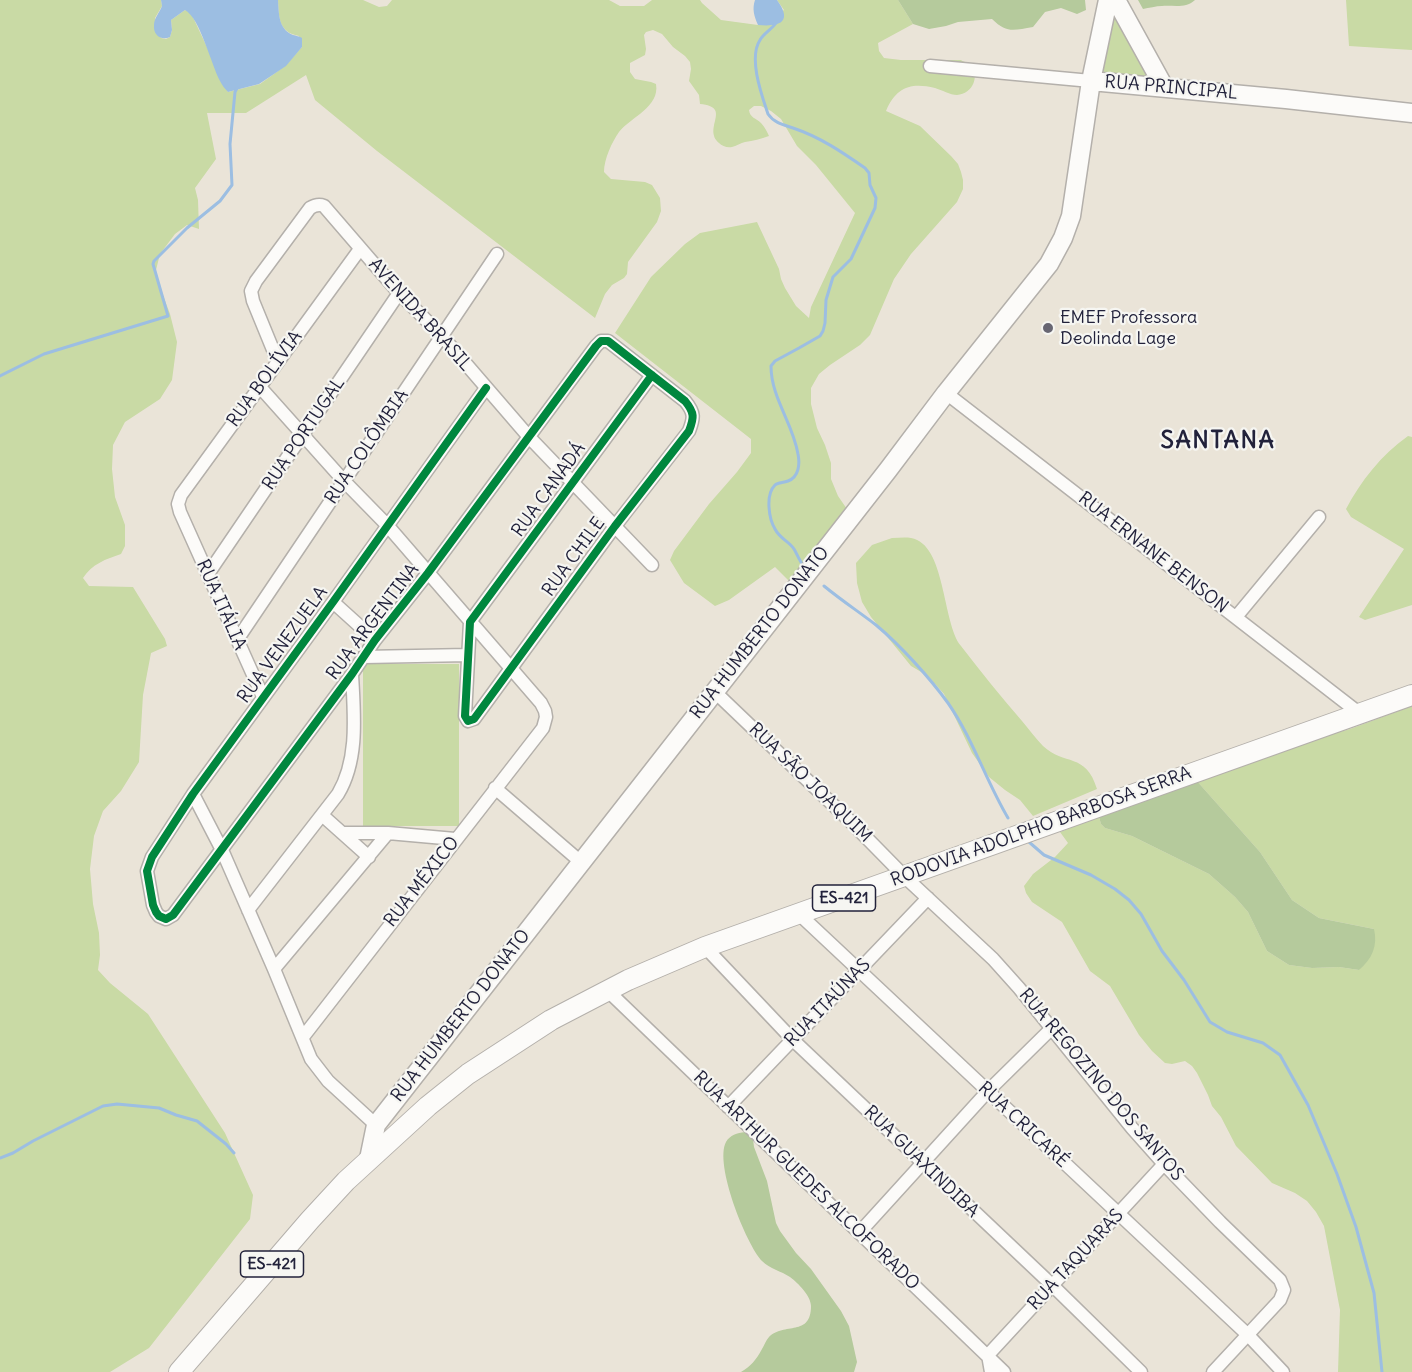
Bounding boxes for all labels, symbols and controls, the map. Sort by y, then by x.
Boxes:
street label: RUA PRINCIPAL [1104,71,1238,105]
street label: AVENIDA BRASIL [364,254,476,376]
place label: EMEF Professora Deolinda Lage [1060,307,1197,350]
marker: EMEF Professora Deolinda Lage [1041,321,1055,335]
street label: RUA BOLÍVIA [223,327,307,431]
street label: RUA PORTUGAL [258,373,350,495]
street label: RUA COLÔMBIA [321,386,413,508]
district label: SANTANA [1161,427,1275,455]
street label: RUA CANADÁ [508,439,590,541]
street label: RUA ERNANE BENSON [1074,488,1232,618]
street label: RUA CHILE [538,513,610,601]
street label: RUA HUMBERTO DONATO [686,543,834,723]
street label: RUA ITÁLIA [191,556,251,654]
street label: RUA ARGENTINA [322,560,424,684]
street label: RUA VENEZUELA [233,582,333,708]
street label: RUA SÃO JOAQUIM [744,719,876,847]
street label: RODOVIA ADOLPHO BARBOSA SERRA [888,762,1194,892]
street label: RUA MÉXICO [380,832,464,932]
road number: ES-421 [812,885,876,911]
street label: RUA HUMBERTO DONATO [387,926,535,1106]
street label: RUA ITAÚNAS [781,955,875,1051]
street label: RUA REGOZINO DOS SANTOS [1014,984,1188,1186]
street label: RUA ARTHUR GUEDES ALCOFORADO [689,1067,923,1295]
street label: RUA CRICARÉ [973,1078,1073,1172]
street label: RUA GUAXINDIBA [859,1102,983,1222]
street label: RUA TAQUARAS [1024,1205,1128,1315]
road number: ES-421 [240,1251,304,1277]

